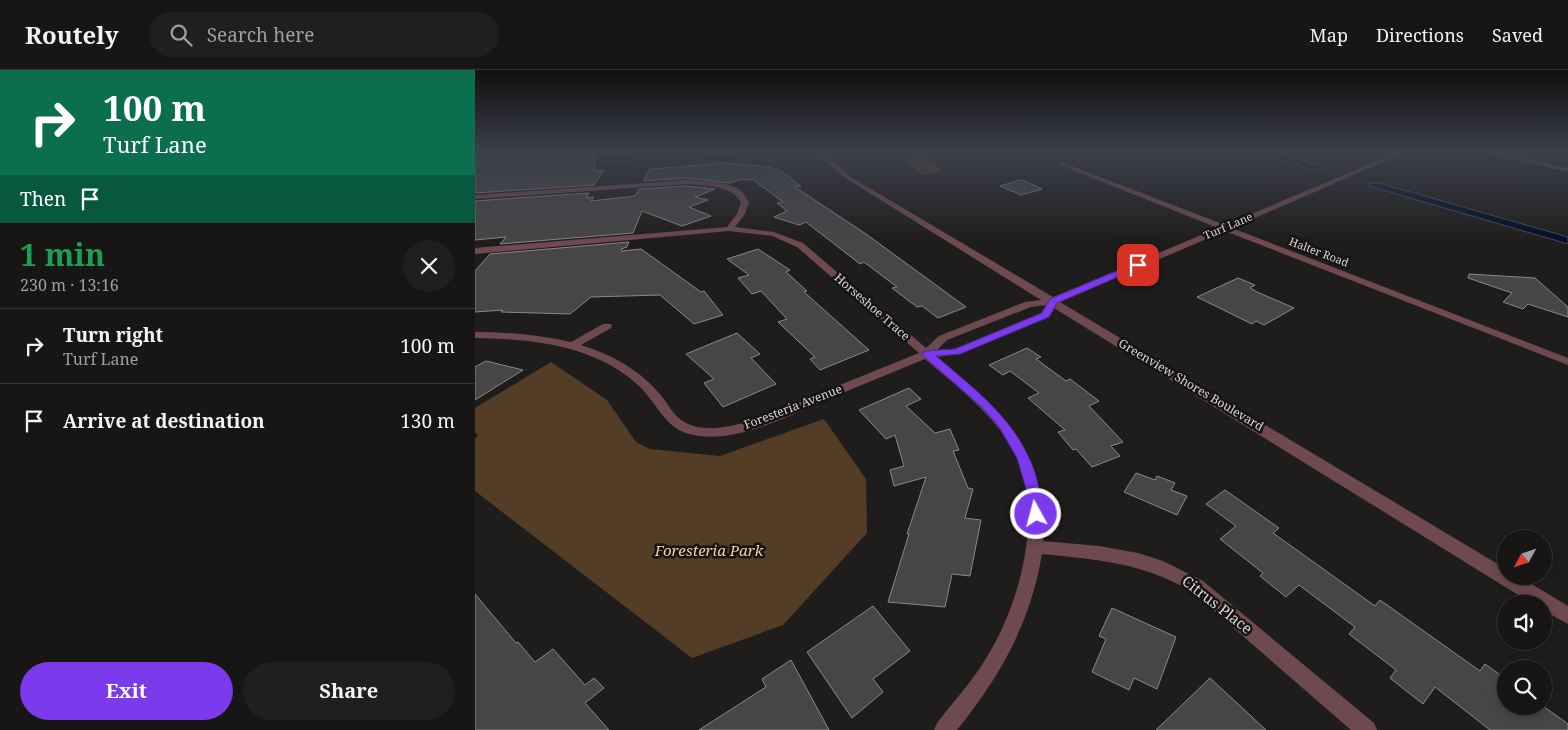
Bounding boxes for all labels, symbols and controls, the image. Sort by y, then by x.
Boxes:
search box [149,12,499,57]
text: Routely [25,18,119,51]
icon: search [167,21,195,49]
text: Search here [207,22,314,48]
text: Map [1310,23,1348,47]
text: Directions [1376,23,1464,47]
text: Saved [1492,23,1543,47]
text: 100 m [103,84,206,131]
icon: right [20,90,85,155]
text: Turf Lane [103,129,207,159]
icon: arrive [76,185,104,213]
text: Then [20,186,66,212]
street label: Turf Lane [1201,208,1255,243]
street label: Halter Road [1287,233,1351,270]
text: 1 min [20,234,105,275]
button: close [403,240,455,292]
pin [1117,244,1159,286]
icon: arrive [1124,251,1152,279]
street label: Horseshoe Trace [831,269,914,344]
text: 230 m · 13:16 [20,274,119,296]
text: Turn right [63,322,163,348]
icon: right [20,332,48,360]
text: 100 m [400,333,455,359]
street label: Greenview Shores Boulevard [1116,334,1267,435]
text: Turf Lane [63,348,138,370]
street label: Foresteria Avenue [741,380,844,433]
icon: arrive [20,407,48,435]
text: Arrive at destination [63,408,265,434]
text: 130 m [400,408,455,434]
position arrow [1009,487,1061,539]
north arrow [1497,530,1553,585]
map controls [1497,530,1552,715]
park label: Foresteria Park [654,540,764,560]
street label: Citrus Place [1178,570,1257,638]
button: sound [1497,595,1552,650]
button: search [1497,660,1552,715]
button: Exit [20,662,233,720]
button: Share [243,662,455,720]

